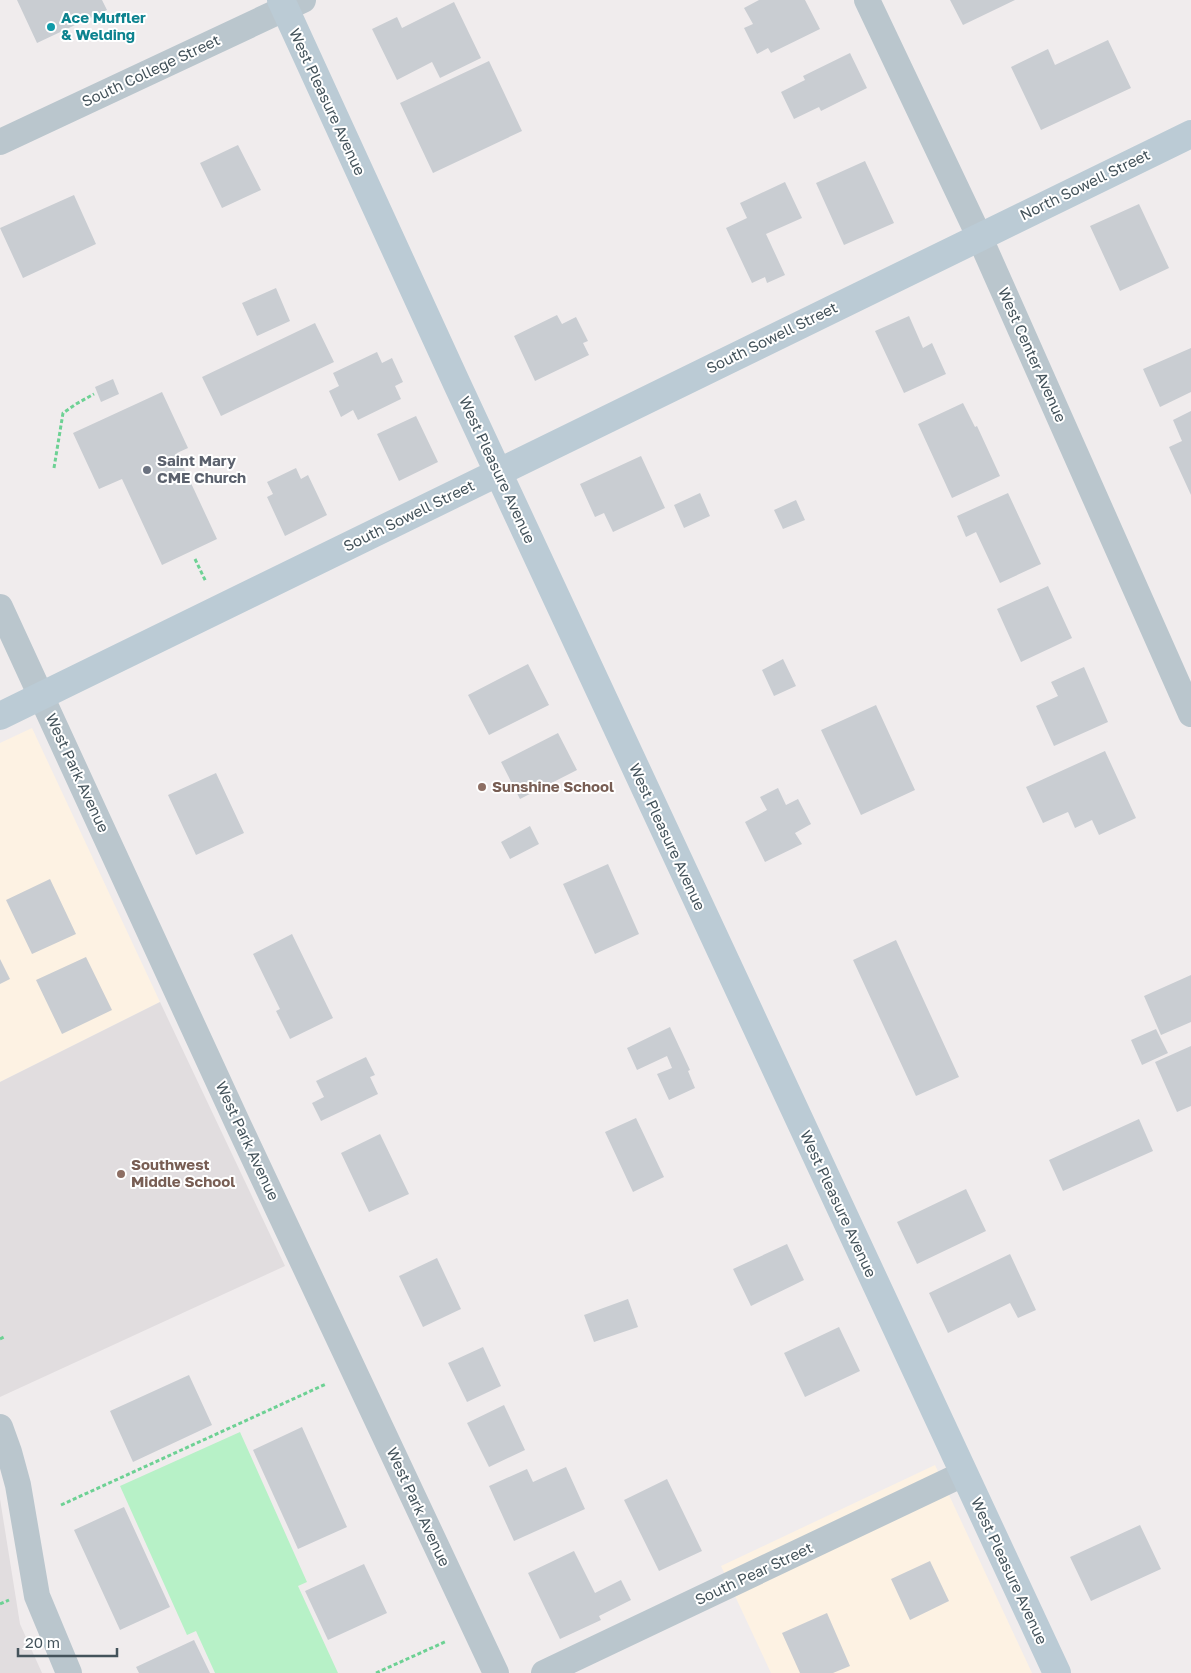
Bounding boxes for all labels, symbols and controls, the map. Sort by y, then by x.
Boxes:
place label: Ace Muffler & Welding [61,8,146,43]
marker: Ace Muffler & Welding [45,21,57,33]
street label: West Pleasure Avenue [286,25,370,178]
street label: South College Street [79,30,222,110]
street label: North Sowell Street [1017,145,1153,223]
street label: West Center Avenue [995,285,1071,425]
street label: South Sowell Street [703,298,840,377]
street label: West Pleasure Avenue [456,393,540,546]
place label: Saint Mary CME Church [157,451,246,486]
marker: Saint Mary CME Church [141,464,153,476]
street label: South Sowell Street [340,476,477,555]
street label: West Park Avenue [42,710,114,835]
street label: West Pleasure Avenue [626,760,710,913]
place label: Sunshine School [492,777,614,795]
marker: Sunshine School [476,781,488,793]
street label: West Park Avenue [212,1078,284,1203]
street label: West Pleasure Avenue [797,1127,881,1280]
place label: Southwest Middle School [131,1155,235,1190]
marker: Southwest Middle School [115,1168,127,1180]
street label: West Park Avenue [383,1444,455,1569]
street label: West Pleasure Avenue [968,1494,1052,1647]
street label: South Pear Street [692,1538,815,1608]
scale bar [18,1626,116,1658]
text: 20 m [25,1633,60,1651]

